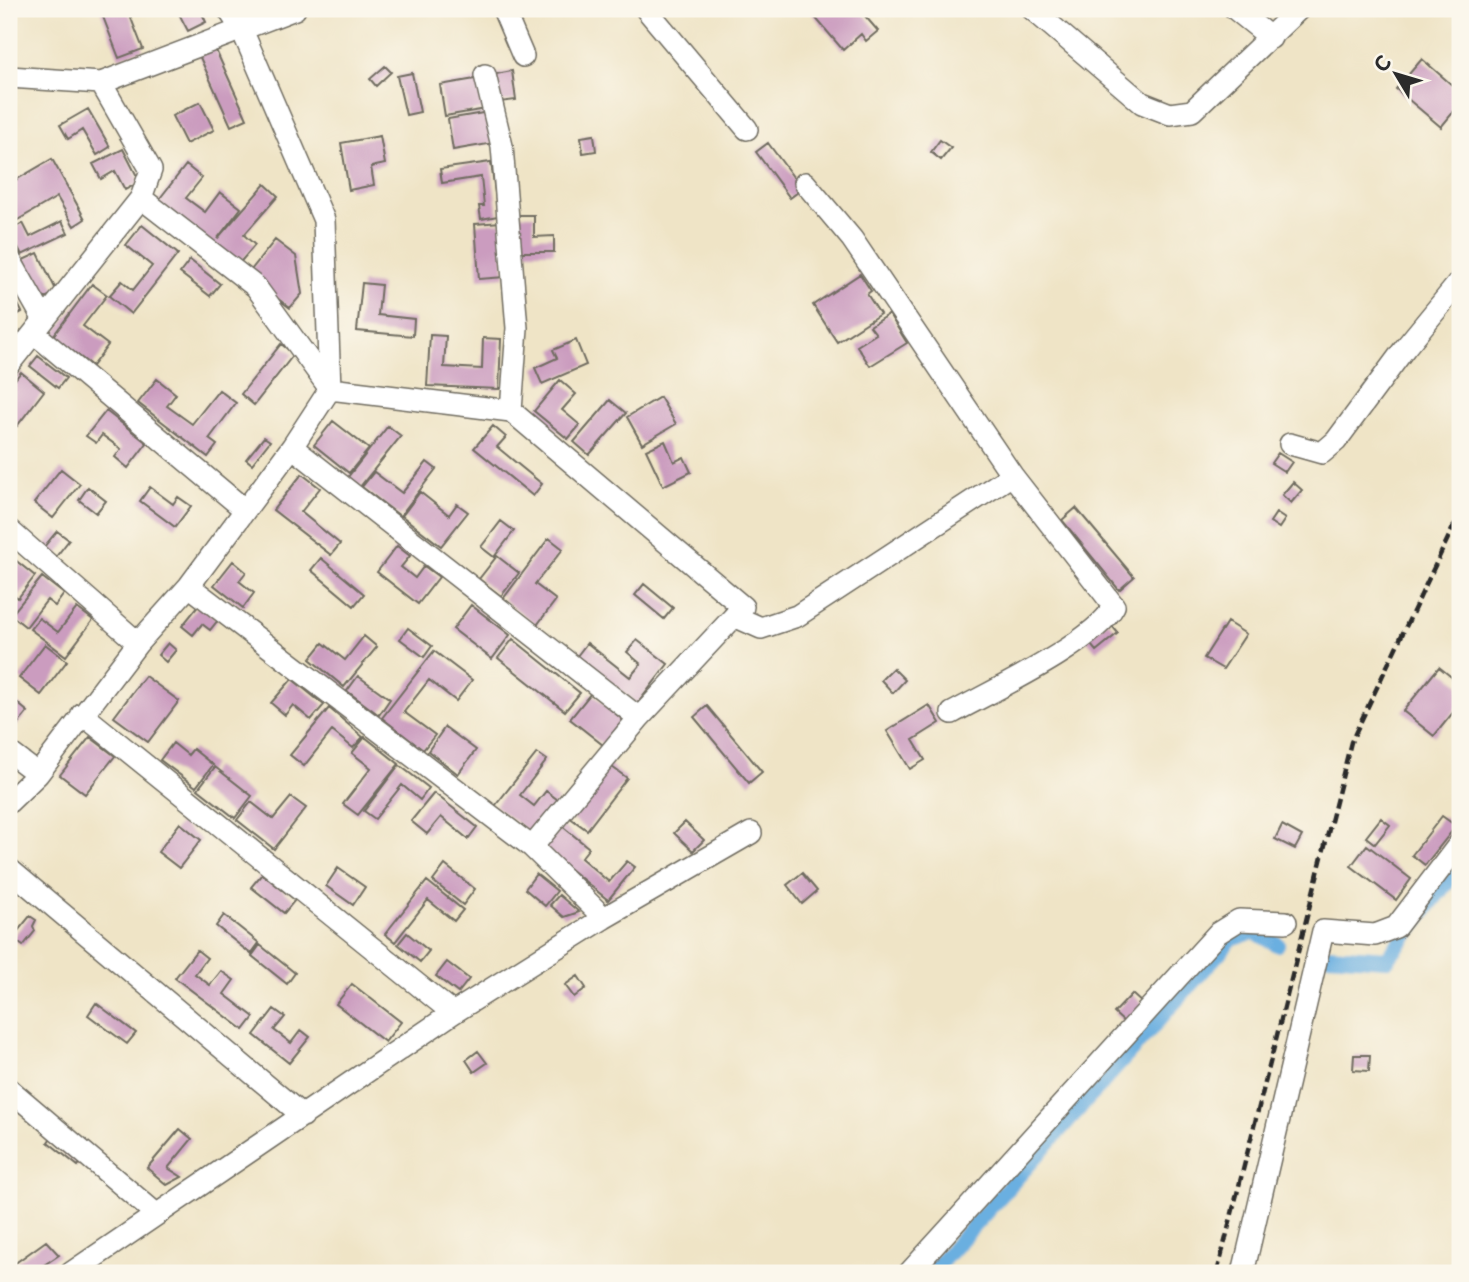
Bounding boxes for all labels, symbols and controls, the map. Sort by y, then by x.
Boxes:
north arrow [1360,38,1430,108]
text: С [1366,49,1397,77]

